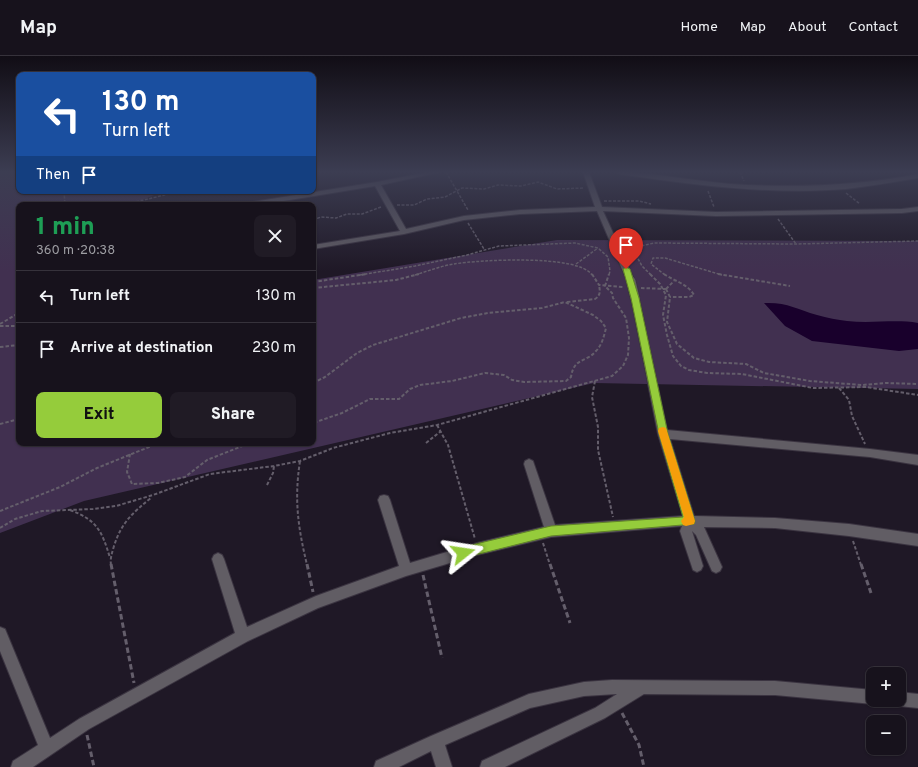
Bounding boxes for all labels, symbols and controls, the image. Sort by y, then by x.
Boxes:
text: Map [20,16,57,40]
text: Home [681,19,718,36]
text: Map [740,19,766,36]
text: About [788,19,827,36]
text: Contact [849,19,898,36]
text: 130 m [102,85,180,121]
icon: left [36,88,88,140]
text: Turn left [102,120,170,143]
icon: arrive [78,164,100,186]
text: Then [36,166,70,185]
text: 1 min [36,213,95,243]
button: close [254,215,296,257]
pin [609,228,643,269]
icon: arrive [615,234,637,256]
text: 360 m · 20:38 [36,243,115,259]
icon: left [36,286,58,308]
text: Turn left [70,287,130,306]
text: 130 m [256,287,296,306]
icon: arrive [36,338,58,360]
text: Arrive at destination [70,339,213,358]
text: 230 m [252,339,296,358]
button: Exit [36,392,162,438]
button: Share [170,392,296,438]
position arrow [442,532,484,574]
map controls [866,667,906,755]
button: + [866,667,906,707]
button: − [866,715,906,755]

